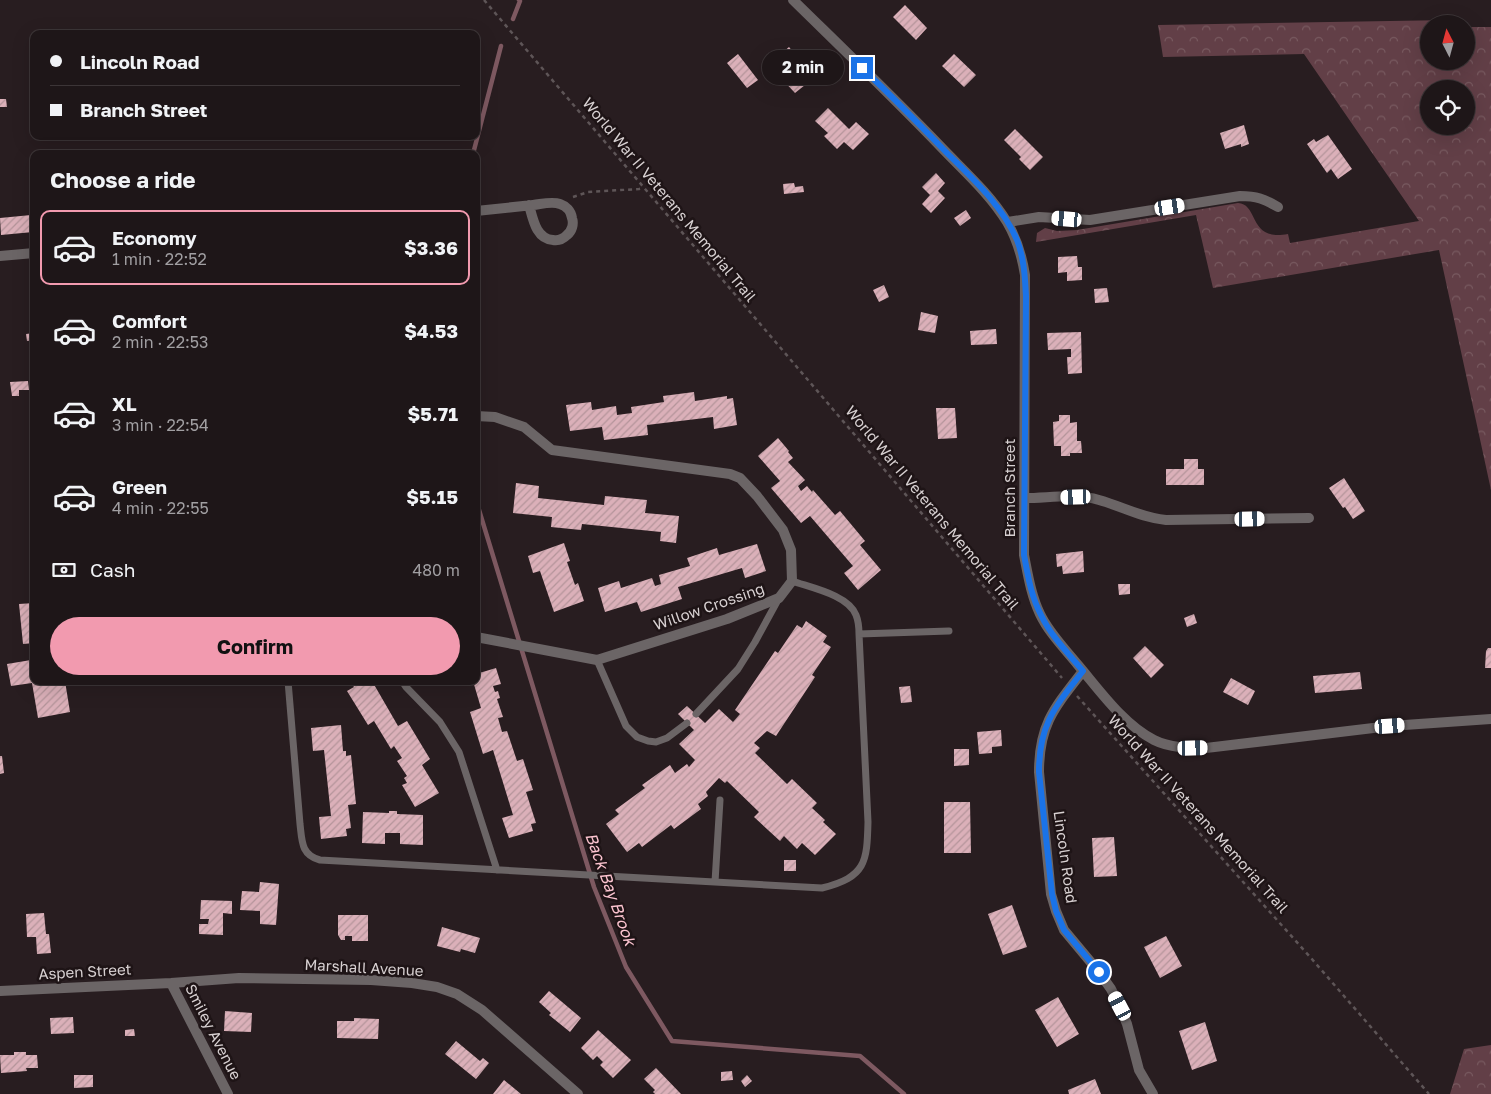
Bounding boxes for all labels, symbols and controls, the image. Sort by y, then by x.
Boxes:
north arrow [1420,15,1475,70]
map controls [1420,15,1475,135]
text: Lincoln Road [80,50,200,73]
callout: 2 min [762,50,844,86]
text: 2 min [782,57,824,77]
route end [851,57,873,79]
button: locate [1420,80,1475,135]
street label: World War II Veterans Memorial Trail [579,94,761,305]
text: Branch Street [80,98,207,121]
text: Choose a ride [50,166,196,193]
car [1154,197,1185,217]
car [1051,210,1082,228]
icon: car [52,225,97,270]
text: Economy [112,226,197,249]
text: $3.36 [404,236,458,259]
text: 1 min · 22:52 [112,249,207,269]
icon: car [52,308,97,353]
text: Comfort [112,309,187,332]
text: $4.53 [404,319,458,342]
text: 2 min · 22:53 [112,332,208,352]
icon: car [52,391,97,436]
text: XL [112,392,137,415]
text: $5.71 [407,402,458,425]
street label: World War II Veterans Memorial Trail [842,402,1024,613]
text: 3 min · 22:54 [112,415,209,435]
street label: Branch Street [1000,438,1018,538]
icon: car [52,474,97,519]
text: Green [112,475,167,498]
text: $5.15 [406,485,458,508]
car [1060,489,1091,505]
text: 4 min · 22:55 [112,498,209,518]
car [1234,511,1265,527]
icon: cash [50,556,78,584]
text: Cash [90,558,135,581]
text: 480 m [412,560,460,580]
street label: Willow Crossing [651,579,766,633]
button: Confirm [50,617,460,675]
street label: World War II Veterans Memorial Trail [1105,710,1293,916]
car [1374,717,1405,735]
car [1177,740,1208,756]
street label: Lincoln Road [1051,809,1081,904]
water label: Back Bay Brook [581,830,641,950]
street label: Marshall Avenue [304,955,424,979]
street label: Aspen Street [38,960,132,982]
route start [1088,961,1110,983]
street label: Smiley Avenue [182,981,246,1083]
car [1106,989,1133,1023]

